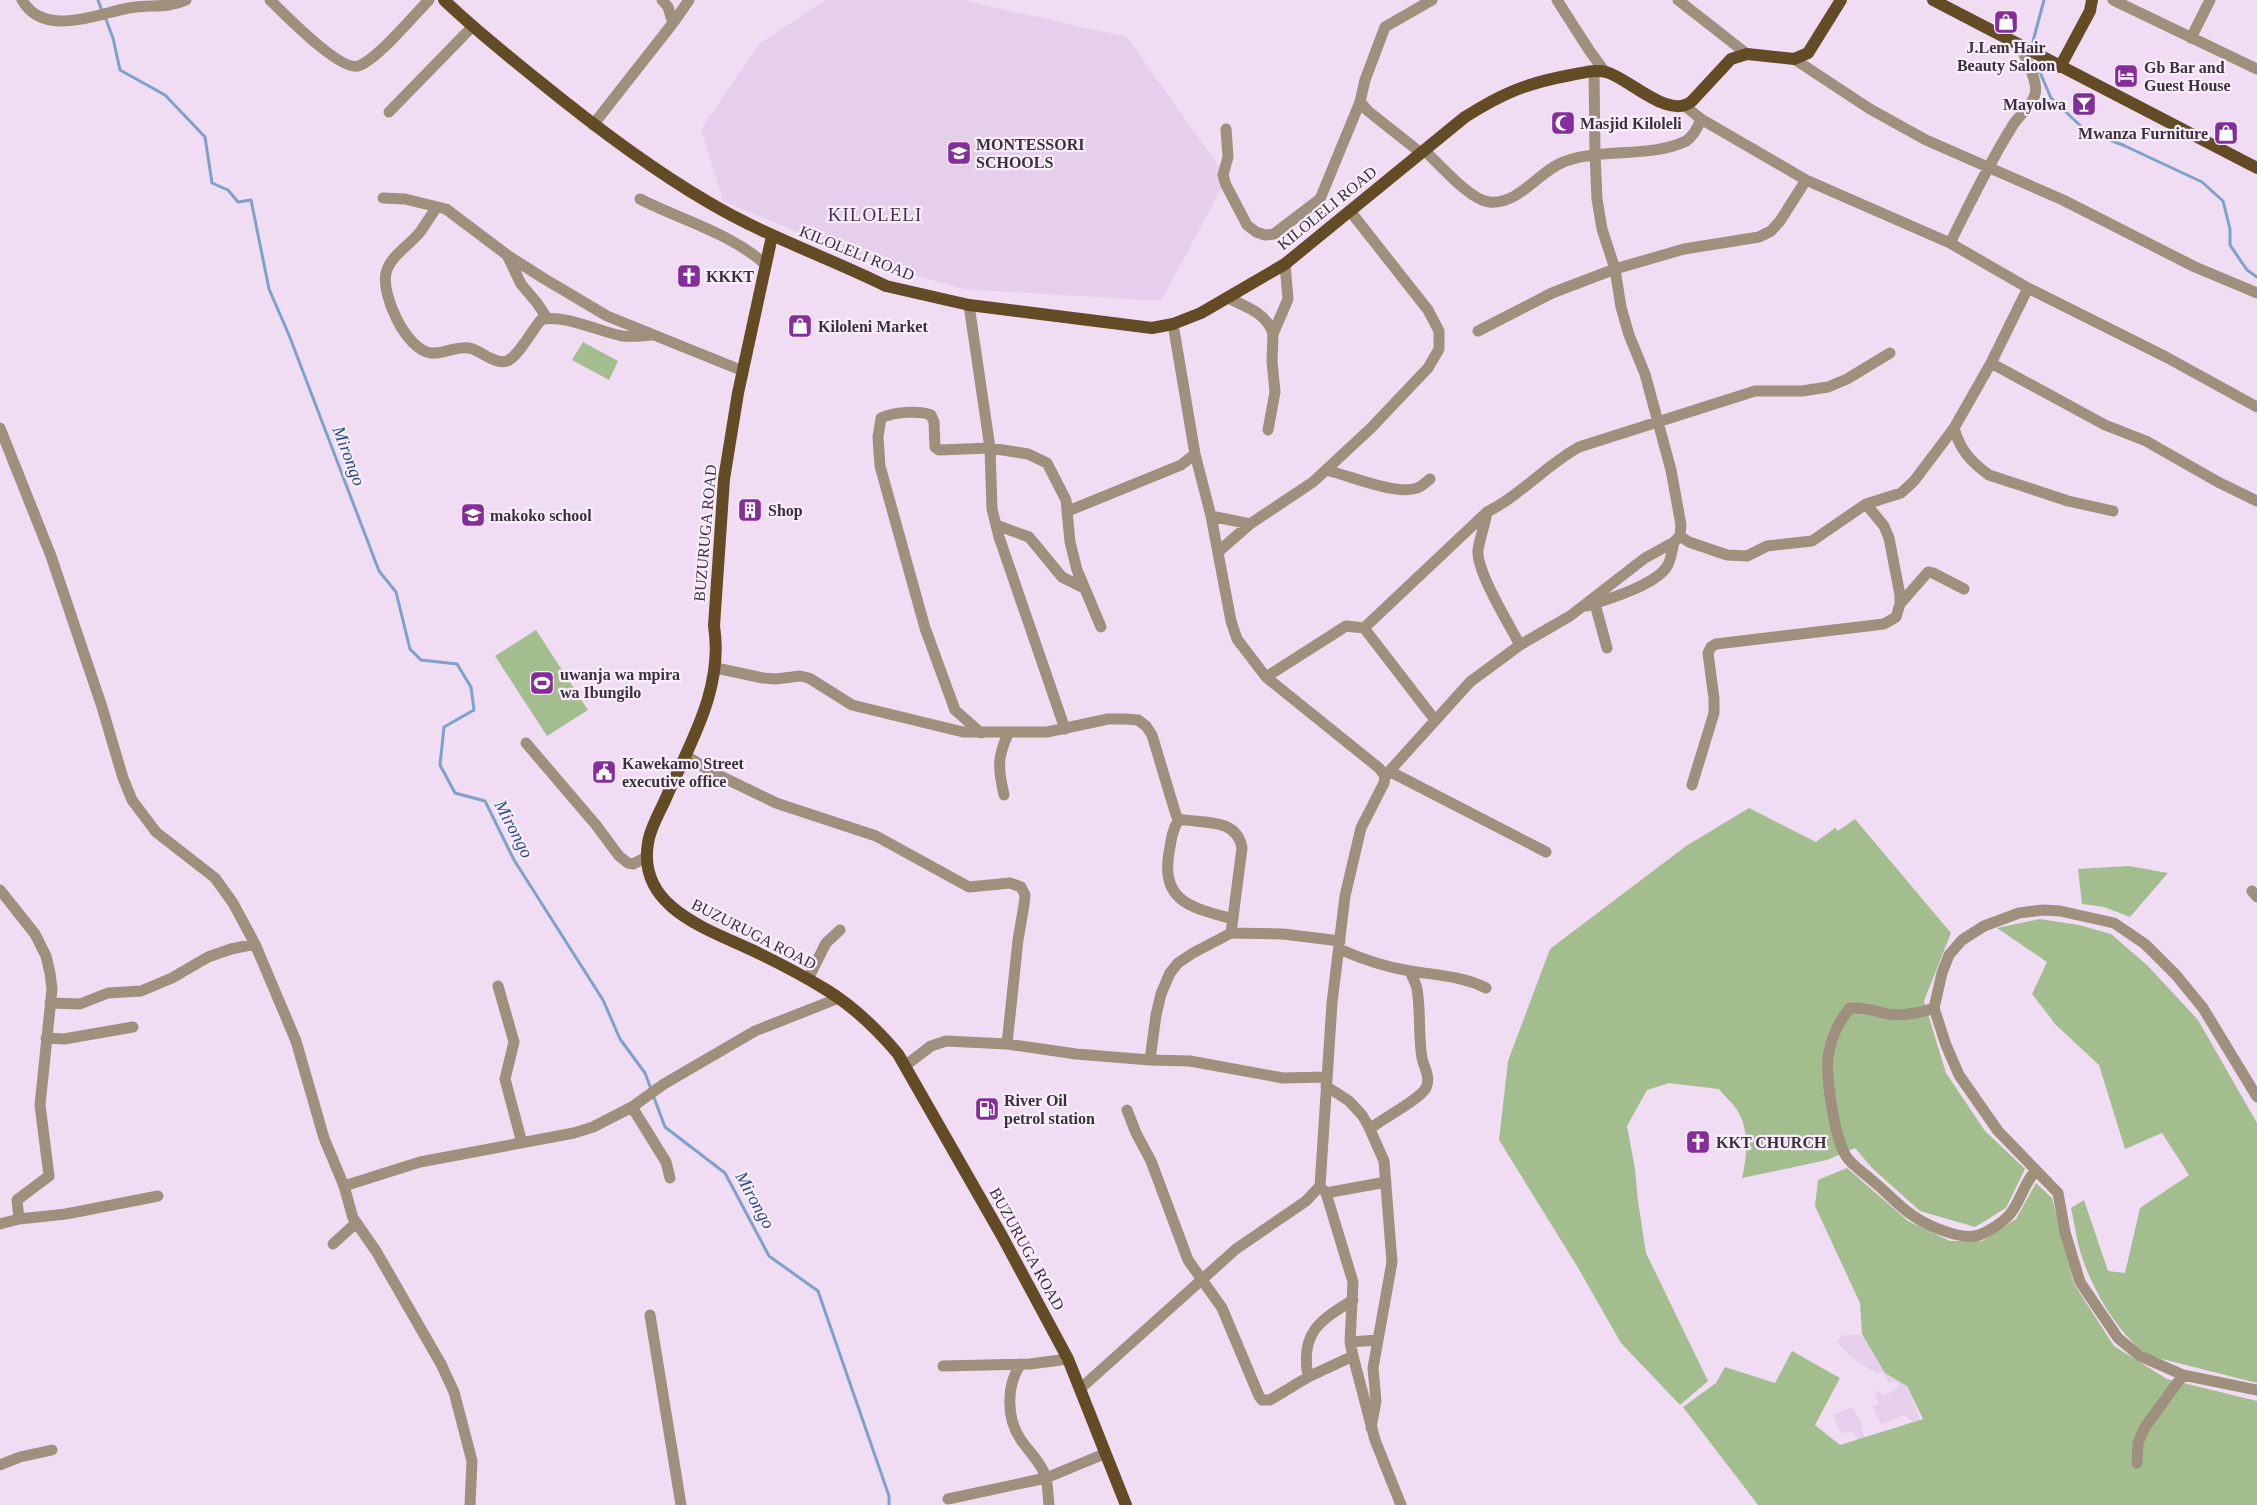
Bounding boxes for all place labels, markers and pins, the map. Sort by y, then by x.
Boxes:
shop icon: J.Lem Hair Beauty Saloon [1993,9,2019,35]
place label: J.Lem Hair Beauty Saloon [1957,39,2055,75]
place label: Gb Bar and Guest House [2144,59,2231,94]
hotel icon: Gb Bar and Guest House [2113,63,2139,89]
bar icon: Mayolwa [2071,91,2097,117]
place label: Mayolwa [2003,96,2066,114]
mosque icon: Masjid Kiloleli [1550,110,1576,136]
place label: Masjid Kiloleli [1580,115,1682,133]
shop icon: Mwanza Furniture [2213,120,2239,146]
place label: Mwanza Furniture [2078,125,2208,142]
place label: MONTESSORI SCHOOLS [976,136,1084,171]
school or university icon: MONTESSORI SCHOOLS [946,140,972,166]
church icon: KKKT [676,263,702,289]
place label: KKKT [706,268,754,285]
shop icon: Kiloleni Market [787,313,813,339]
place label: Kiloleni Market [818,318,928,335]
building icon: Shop [737,497,763,523]
school or university icon: makoko school [460,502,486,528]
place label: Shop [768,502,803,520]
place label: makoko school [490,507,592,524]
place label: uwanja wa mpira wa Ibungilo [560,666,680,702]
sports icon: uwanja wa mpira wa Ibungilo [529,670,555,696]
place label: Kawekamo Street executive office [622,755,745,790]
public building icon: Kawekamo Street executive office [591,759,617,785]
place label: River Oil petrol station [1004,1092,1095,1128]
fuel station icon: River Oil petrol station [974,1096,1000,1122]
church icon: KKT CHURCH [1685,1129,1711,1155]
place label: KKT CHURCH [1716,1134,1827,1151]

